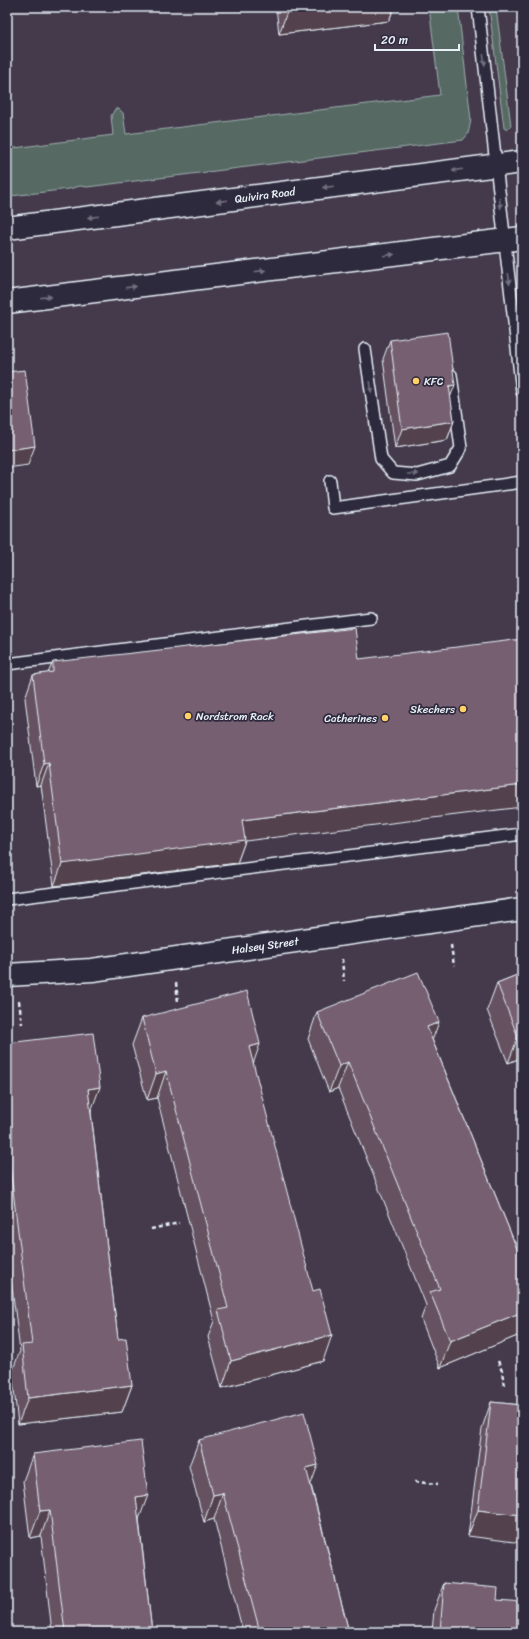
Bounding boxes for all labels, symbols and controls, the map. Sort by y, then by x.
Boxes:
scale bar [375,26,459,52]
text: 20 m [381,29,408,51]
one-way arrow [481,54,487,66]
one-way arrow [451,167,463,173]
street label: Quivira Road [234,182,297,208]
one-way arrow [322,184,334,190]
one-way arrow [216,197,228,204]
one-way arrow [497,197,503,209]
one-way arrow [87,214,99,220]
one-way arrow [383,252,395,258]
one-way arrow [254,268,266,274]
one-way arrow [506,273,512,285]
one-way arrow [125,284,137,290]
one-way arrow [40,294,52,301]
place label: KFC [424,372,444,391]
marker: KFC [411,376,421,386]
one-way arrow [368,381,374,393]
one-way arrow [407,471,420,477]
place label: Skechers [410,700,456,719]
marker: Skechers [458,704,468,714]
place label: Nordstrom Rack [196,707,274,726]
place label: Catherines [324,709,378,728]
marker: Nordstrom Rack [183,711,193,721]
marker: Catherines [380,713,390,723]
street label: Halsey Street [230,931,300,960]

